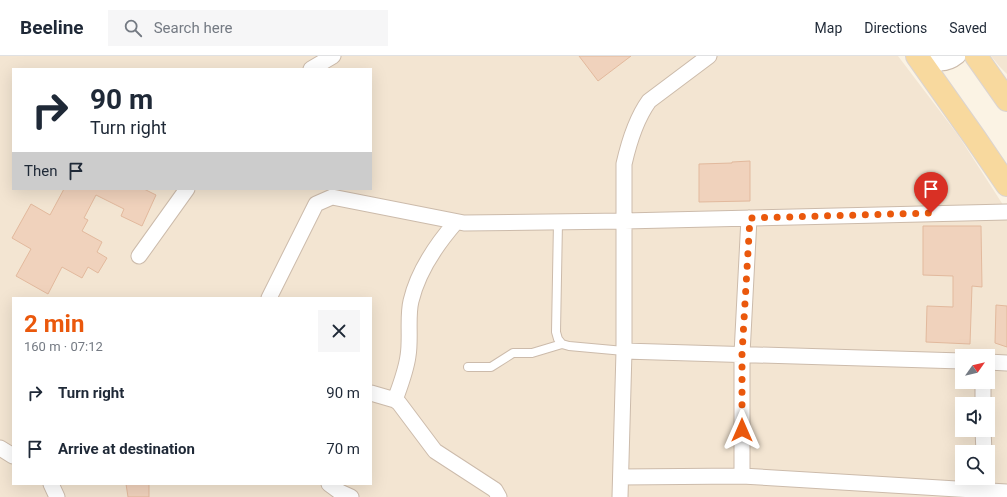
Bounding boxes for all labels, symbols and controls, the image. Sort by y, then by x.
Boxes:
search box [108,10,388,46]
text: Beeline [20,16,84,39]
icon: search [122,17,144,39]
text: Search here [154,19,233,37]
text: Map [815,20,842,36]
text: Directions [864,20,927,36]
text: Saved [949,20,987,36]
text: 90 m [90,83,153,116]
icon: right [24,84,76,136]
text: Turn right [90,117,167,138]
icon: arrive [65,160,87,182]
text: Then [24,162,57,180]
pin [914,172,948,213]
icon: arrive [920,178,942,200]
text: 2 min [24,310,84,338]
button: close [318,310,360,352]
text: 160 m · 07:12 [24,339,103,354]
north arrow [955,349,995,389]
map controls [955,349,995,485]
icon: right [24,382,46,404]
text: Turn right [58,384,124,402]
text: 90 m [326,384,360,402]
button: sound [955,397,995,437]
position arrow [721,409,763,451]
icon: arrive [24,438,46,460]
text: Arrive at destination [58,440,195,458]
text: 70 m [326,440,360,458]
button: search [955,445,995,485]

